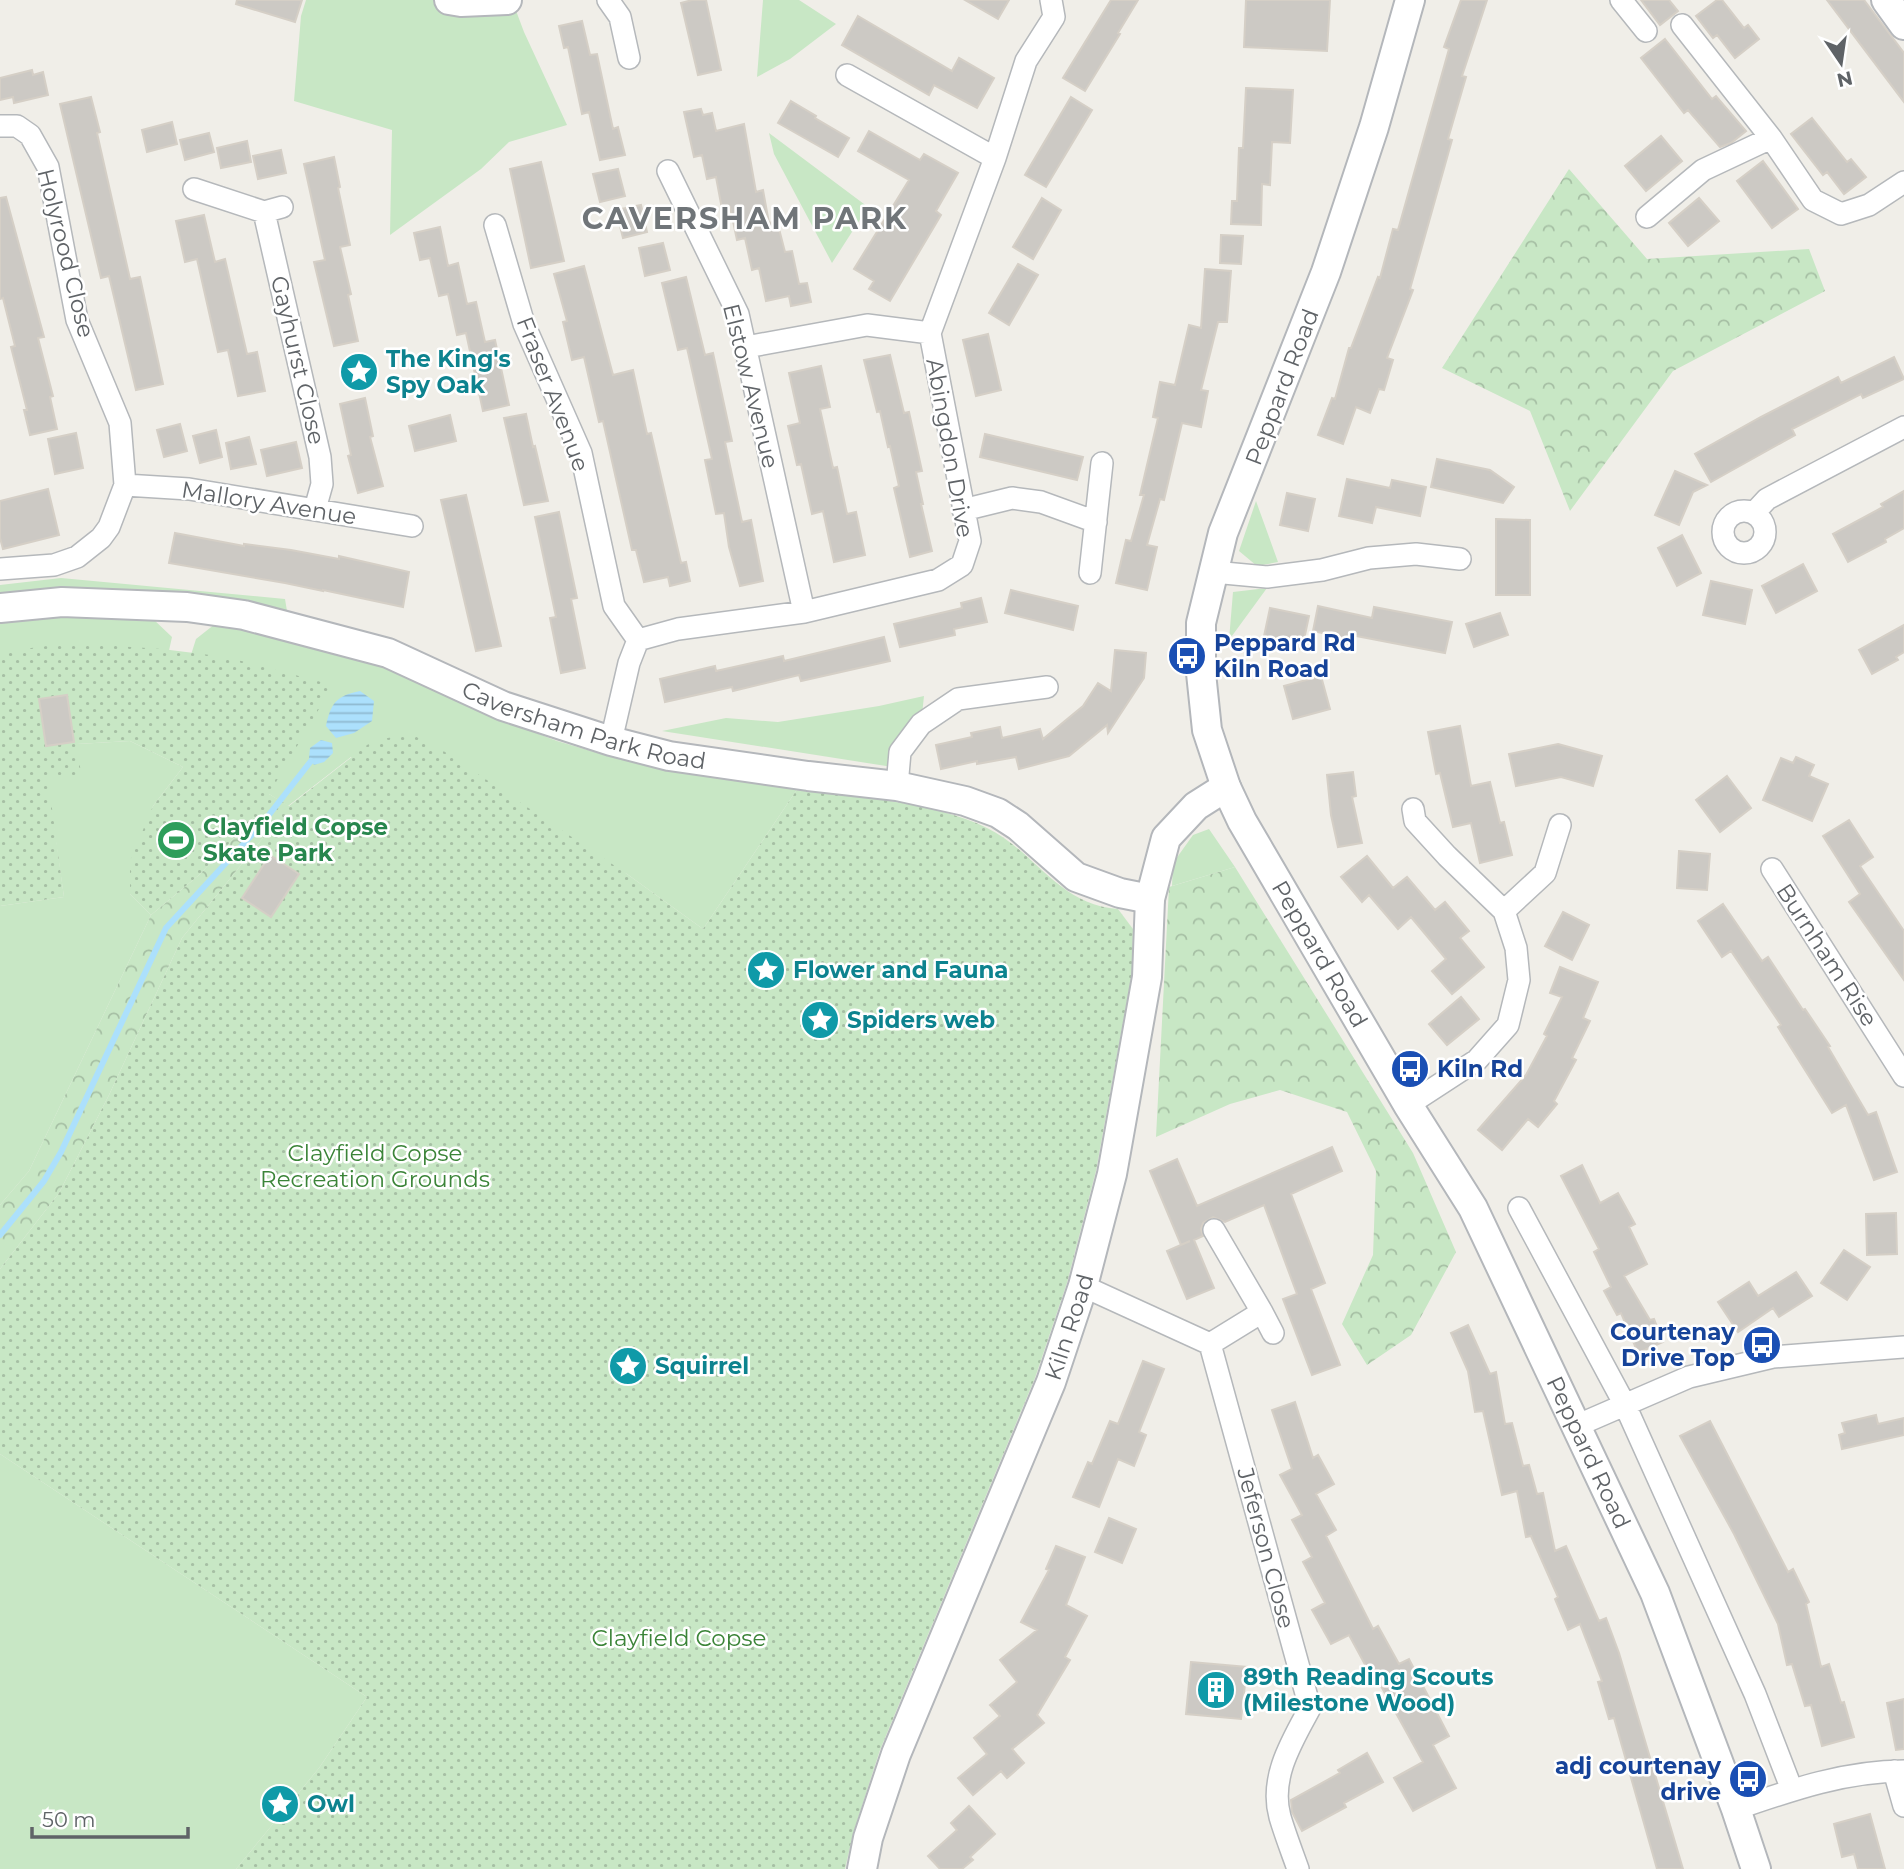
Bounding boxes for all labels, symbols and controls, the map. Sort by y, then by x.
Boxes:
north arrow [1806,28,1876,98]
text: N [1835,66,1855,92]
street label: Holyrood Close [31,166,101,340]
district label: CAVERSHAM PARK [582,200,908,237]
street label: Gayhurst Close [265,273,331,447]
street label: Elstow Avenue [717,301,785,471]
street label: Peppard Road [1239,305,1325,469]
street label: Fraser Avenue [511,313,595,475]
place label: The King's Spy Oak [386,345,511,399]
place icon: The King's Spy Oak [338,351,380,393]
street label: Abingdon Drive [920,356,980,540]
street label: Mallory Avenue [180,475,358,531]
place label: Peppard Rd Kiln Road [1214,629,1356,683]
bus stop icon: Peppard Rd Kiln Road [1166,635,1208,677]
street label: Caversham Park Road [458,675,708,775]
place label: Clayfield Copse Skate Park [203,813,388,867]
sports icon: Clayfield Copse Skate Park [155,819,197,861]
street label: Peppard Road [1266,875,1374,1033]
street label: Burnham Rise [1770,878,1884,1032]
place icon: Flower and Fauna [745,949,787,991]
place label: Flower and Fauna [793,956,1009,984]
place icon: Spiders web [799,999,841,1041]
place label: Spiders web [847,1006,995,1034]
bus stop icon: Kiln Rd [1389,1048,1431,1090]
place label: Kiln Rd [1437,1055,1523,1083]
park label: Clayfield Copse Recreation Grounds [260,1139,490,1193]
street label: Kiln Road [1039,1271,1100,1384]
place label: Courtenay Drive Top [1610,1318,1735,1372]
bus stop icon: Courtenay Drive Top [1741,1324,1783,1366]
place icon: Squirrel [607,1345,649,1387]
place label: Squirrel [655,1352,749,1380]
street label: Peppard Road [1540,1372,1637,1533]
street label: Jeferson Close [1231,1464,1301,1631]
park label: Clayfield Copse [592,1624,766,1652]
place label: 89th Reading Scouts (Milestone Wood) [1243,1663,1493,1717]
building icon: 89th Reading Scouts (Milestone Wood) [1195,1669,1237,1711]
place label: adj courtenay drive [1555,1752,1721,1806]
bus stop icon: adj courtenay drive [1727,1758,1769,1800]
place icon: Owl [259,1783,301,1825]
place label: Owl [307,1790,355,1818]
scale bar [32,1796,187,1840]
text: 50 m [42,1807,96,1832]

